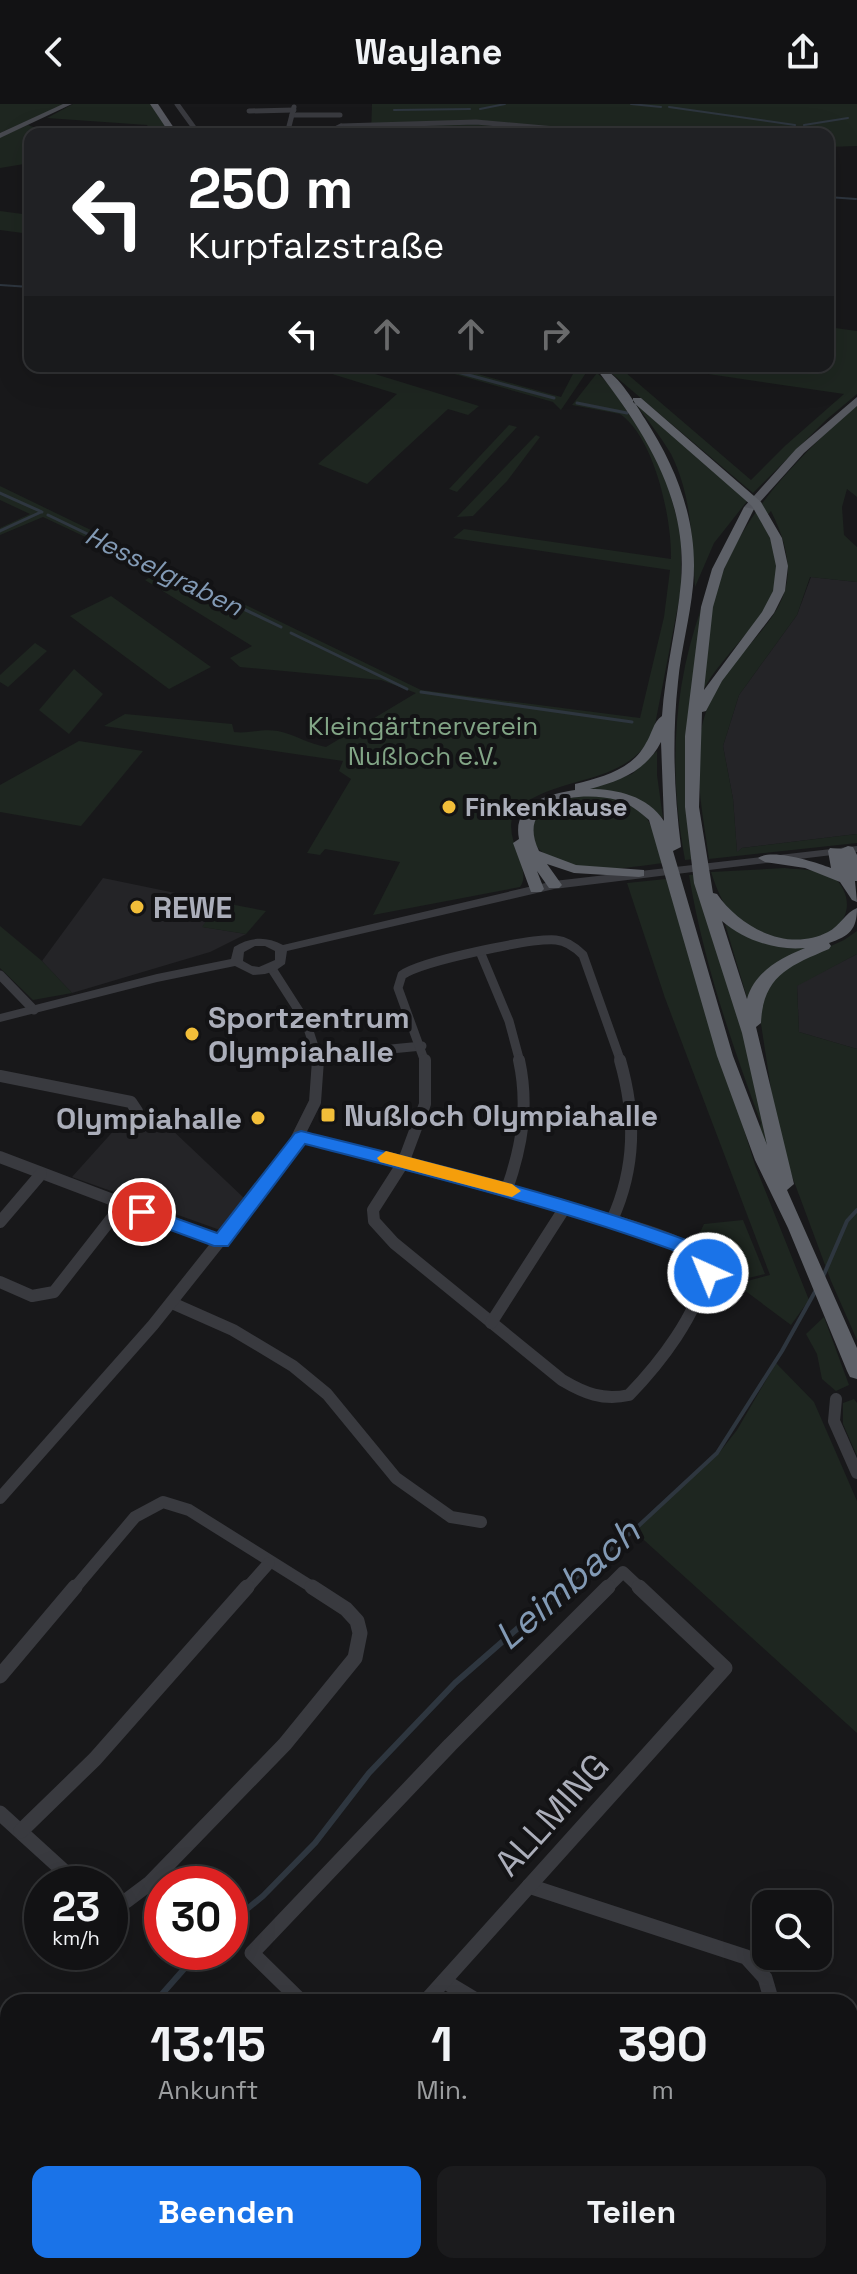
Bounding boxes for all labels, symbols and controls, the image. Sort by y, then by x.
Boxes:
text: Waylane [355,29,502,75]
icon: back [32,30,76,74]
icon: share [781,30,825,74]
text: 250 m [188,153,353,224]
icon: left [56,160,160,264]
text: Kurpfalzstraße [188,223,444,269]
icon: left [281,312,325,356]
icon: ahead [365,312,409,356]
icon: ahead [449,312,493,356]
icon: right [533,312,577,356]
water label: Hesselgraben [80,518,249,624]
park label: Kleingärtnerverein Nußloch e.V. [308,709,538,773]
place label: Finkenklause [465,790,628,824]
marker: Finkenklause [440,798,458,816]
place label: REWE [153,888,232,927]
marker: REWE [128,898,146,916]
place label: Sportzentrum Olympiahalle [208,998,410,1071]
marker: Sportzentrum Olympiahalle [183,1025,201,1043]
place label: Nußloch Olympiahalle [344,1096,658,1135]
place label: Olympiahalle [56,1099,242,1138]
marker: Nußloch Olympiahalle [319,1106,337,1124]
marker: Olympiahalle [249,1109,267,1127]
pin [108,1178,176,1246]
icon: arrive [120,1190,164,1234]
position arrow [666,1231,750,1315]
water label: Leimbach [484,1507,650,1660]
street label: ALLMING [485,1744,619,1886]
speed limit sign: 30 [144,1866,248,1970]
text: 23 [52,1882,100,1933]
map controls [752,1890,832,1970]
button: search [752,1890,832,1970]
text: km/h [52,1925,100,1951]
text: 13:15 [150,2014,266,2075]
text: 1 [431,2014,453,2075]
text: 390 [618,2014,708,2075]
text: Ankunft [158,2073,258,2107]
text: Min. [416,2073,468,2107]
text: m [652,2073,674,2107]
button: Beenden [32,2166,421,2258]
button: Teilen [437,2166,826,2258]

